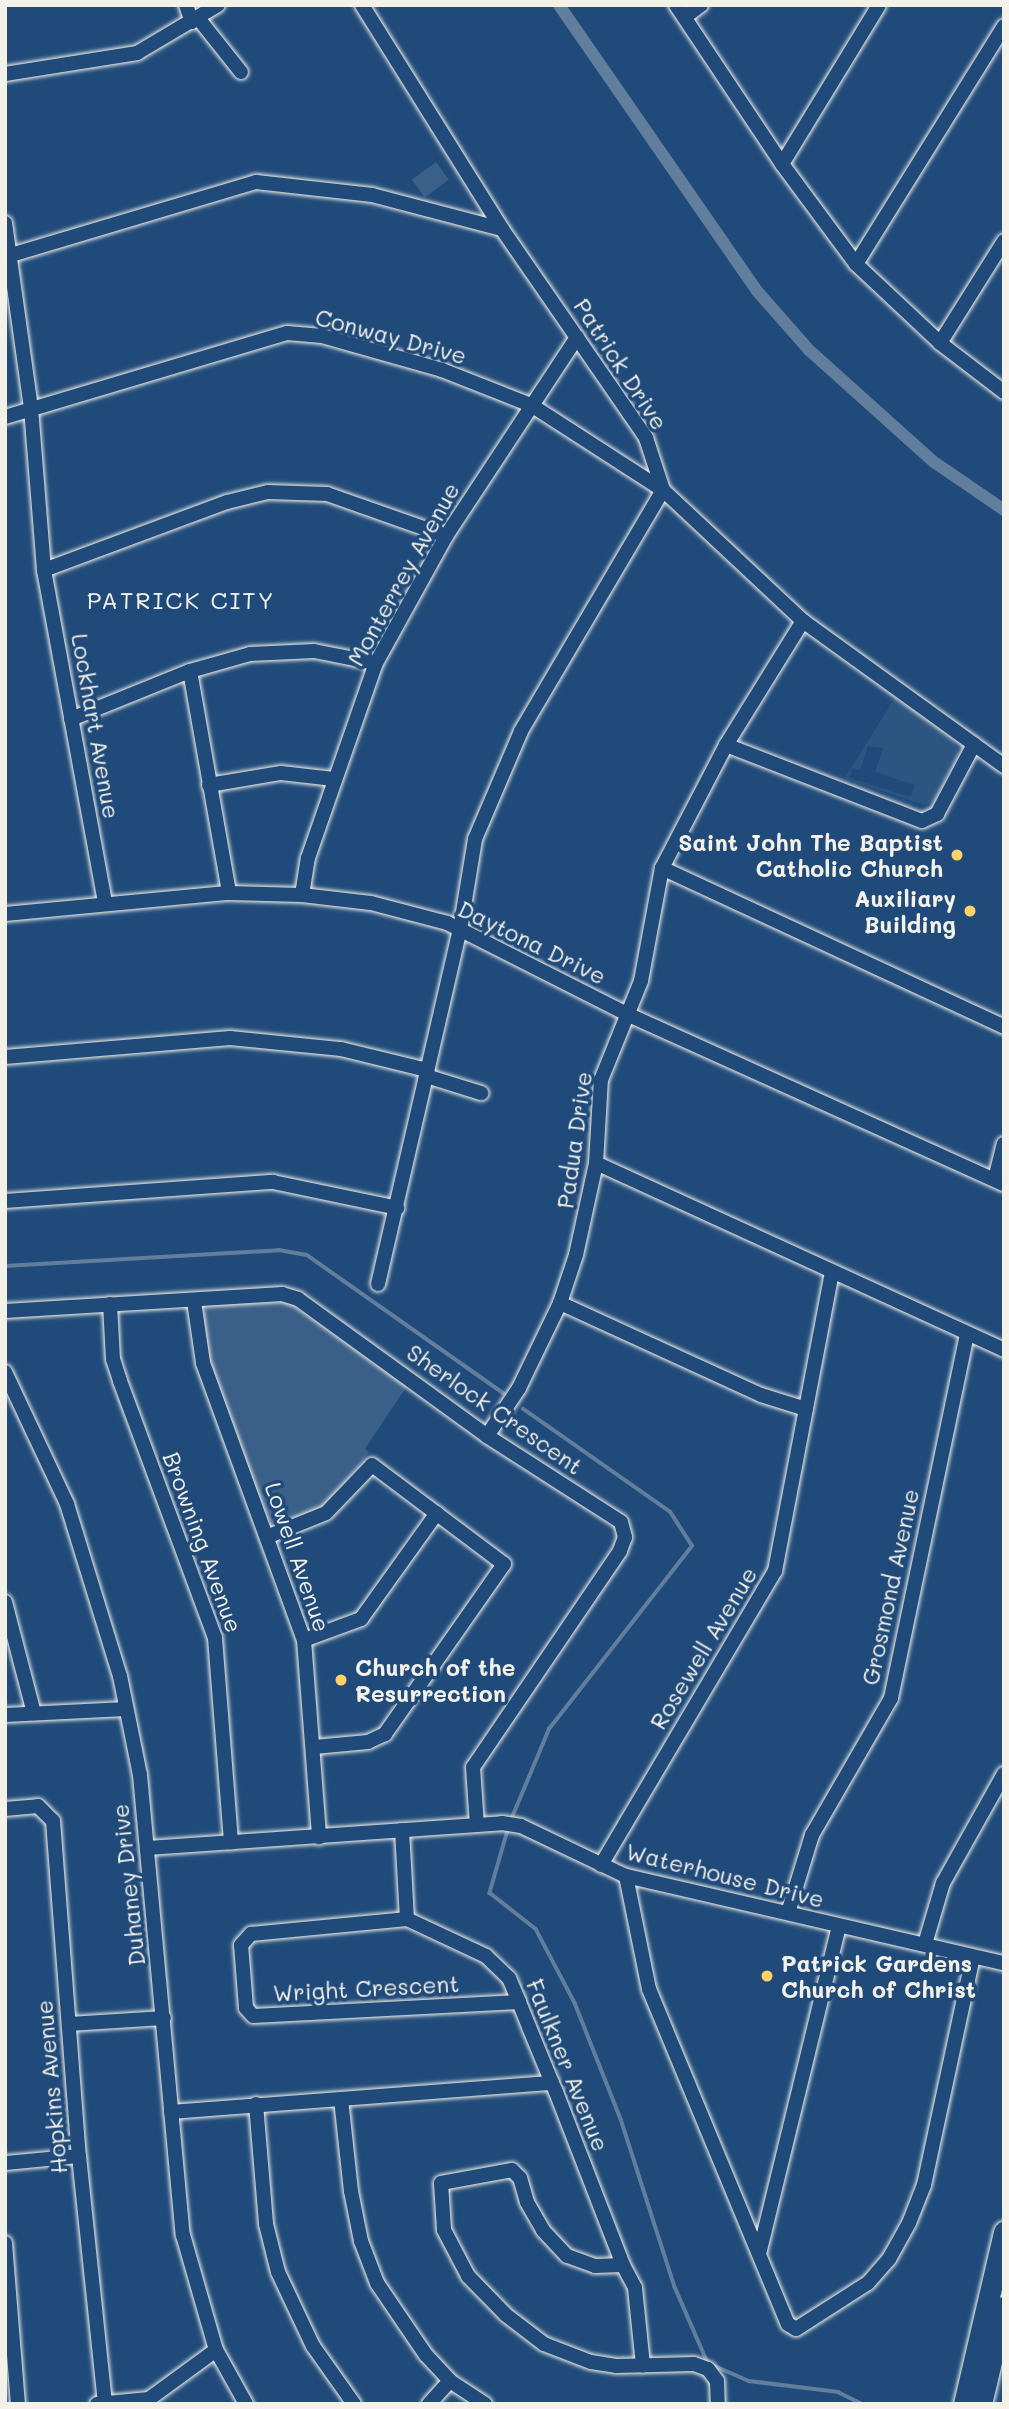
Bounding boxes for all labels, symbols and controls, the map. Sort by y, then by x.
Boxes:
street label: Patrick Drive [568,293,674,435]
street label: Conway Drive [313,303,469,369]
street label: Monterrey Avenue [341,478,465,670]
district label: PATRICK CITY [88,586,274,614]
street label: Lockhart Avenue [66,631,126,821]
place label: Saint John The Baptist Catholic Church [678,828,943,882]
marker: Saint John The Baptist Catholic Church [949,847,965,863]
place label: Auxiliary Building [854,884,956,938]
street label: Daytona Drive [454,894,610,990]
marker: Auxiliary Building [962,903,978,919]
street label: Padua Drive [551,1070,597,1210]
street label: Sherlock Crescent [402,1338,588,1480]
street label: Browning Avenue [158,1448,248,1636]
street label: Lowell Avenue [260,1479,336,1635]
street label: Grosmond Avenue [856,1486,924,1688]
street label: Rosewell Avenue [644,1562,762,1734]
place label: Church of the Resurrection [355,1653,515,1707]
marker: Church of the Resurrection [333,1672,349,1688]
street label: Duhaney Drive [106,1803,150,1967]
street label: Waterhouse Drive [623,1837,827,1913]
place label: Patrick Gardens Church of Christ [781,1949,976,2003]
marker: Patrick Gardens Church of Christ [759,1968,775,1984]
street label: Wright Crescent [272,1969,460,2007]
street label: Faulkner Avenue [521,1975,615,2155]
street label: Hopkins Avenue [30,1999,72,2175]

